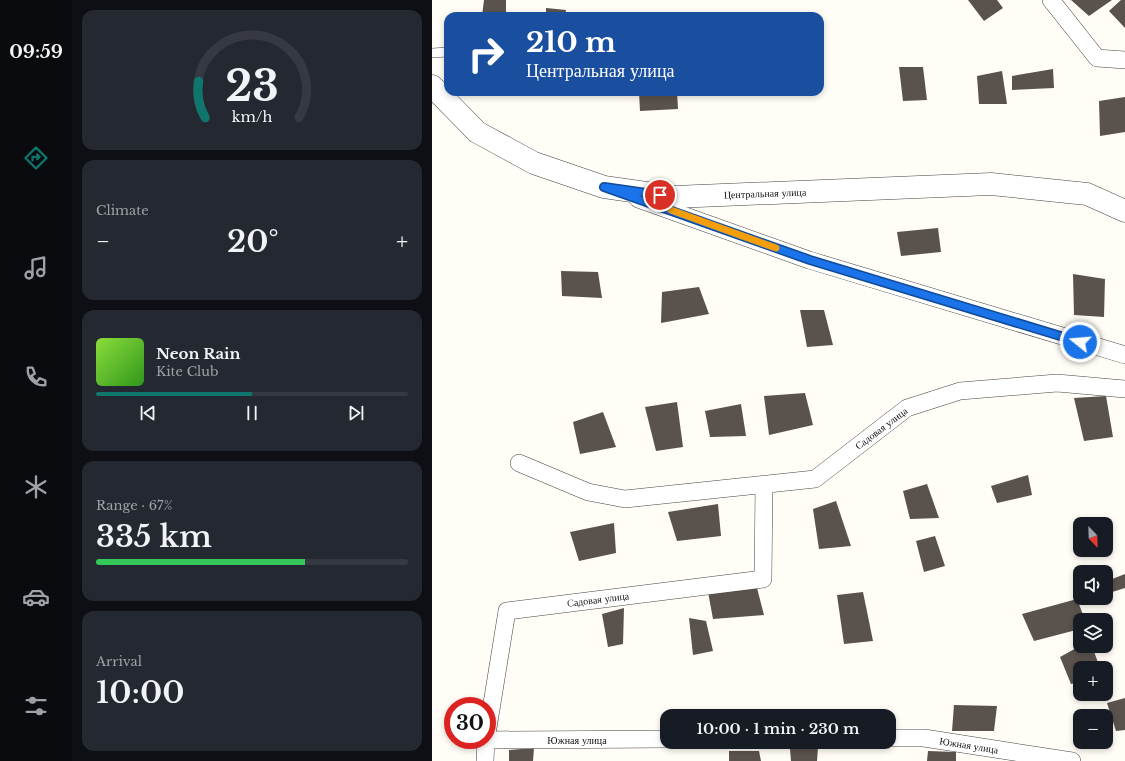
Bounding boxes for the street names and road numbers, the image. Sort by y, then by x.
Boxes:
street label: Центральная улица [724,186,807,201]
street label: Садовая улица [852,404,911,452]
street label: Садовая улица [566,589,630,610]
street label: Южная улица [547,734,607,747]
street label: Южная улица [939,734,1000,757]

